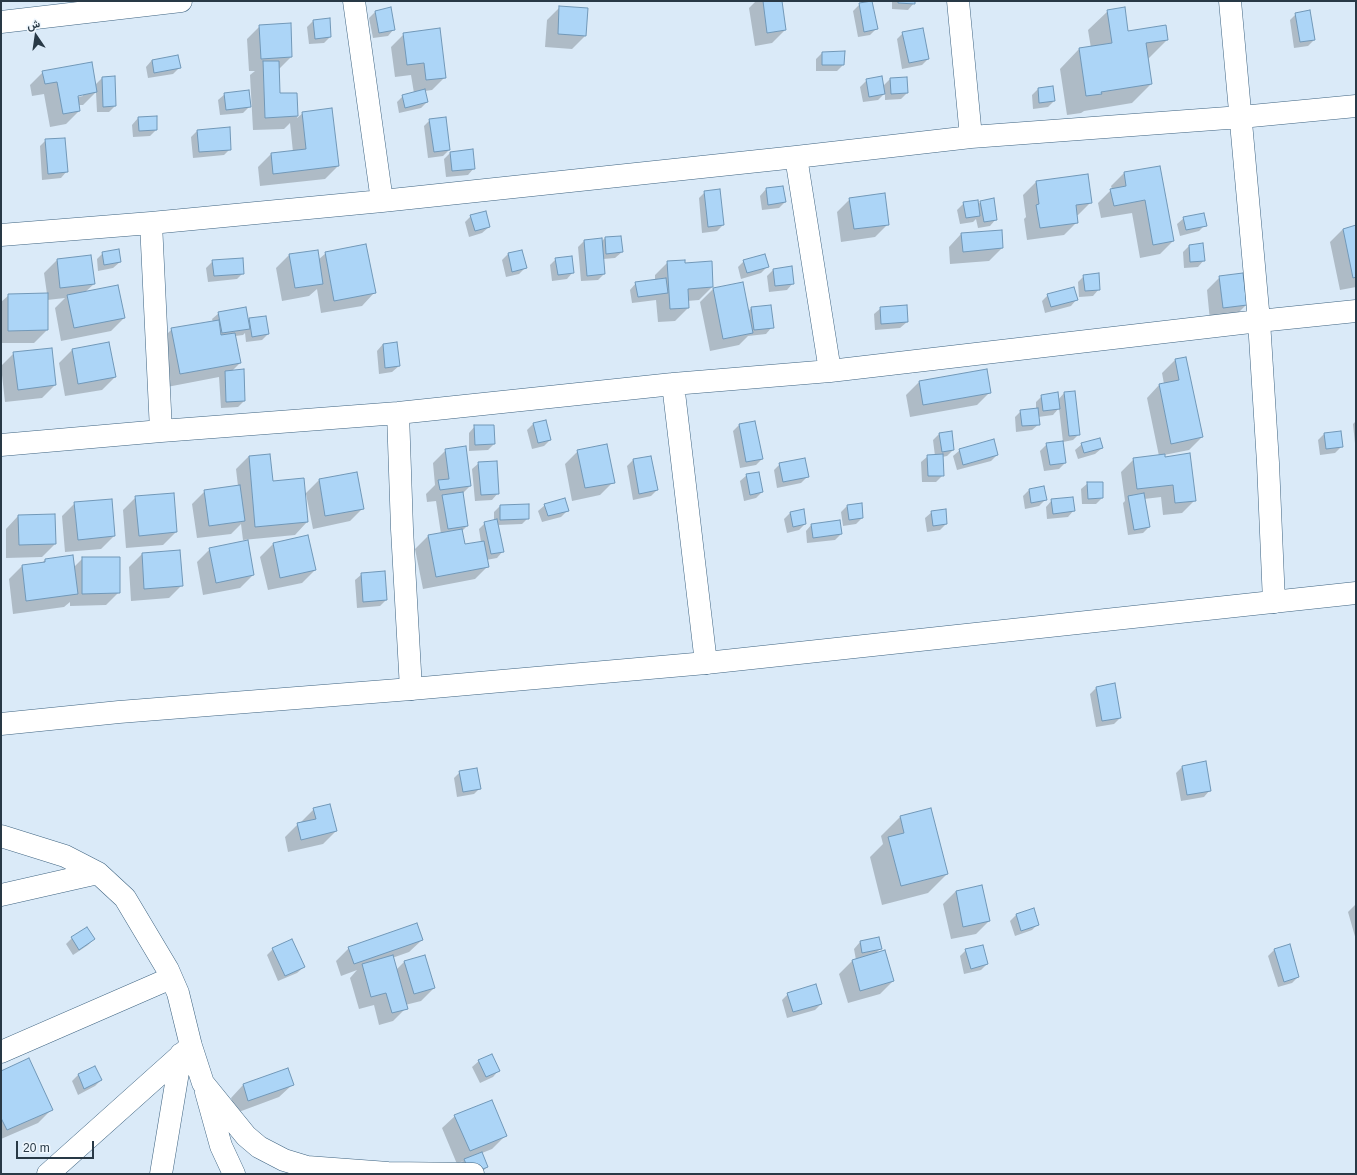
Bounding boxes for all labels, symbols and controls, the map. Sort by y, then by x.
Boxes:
north arrow [16,16,56,56]
text: ش [26,17,41,32]
scale bar [18,1133,96,1159]
text: 20 m [23,1141,50,1155]

